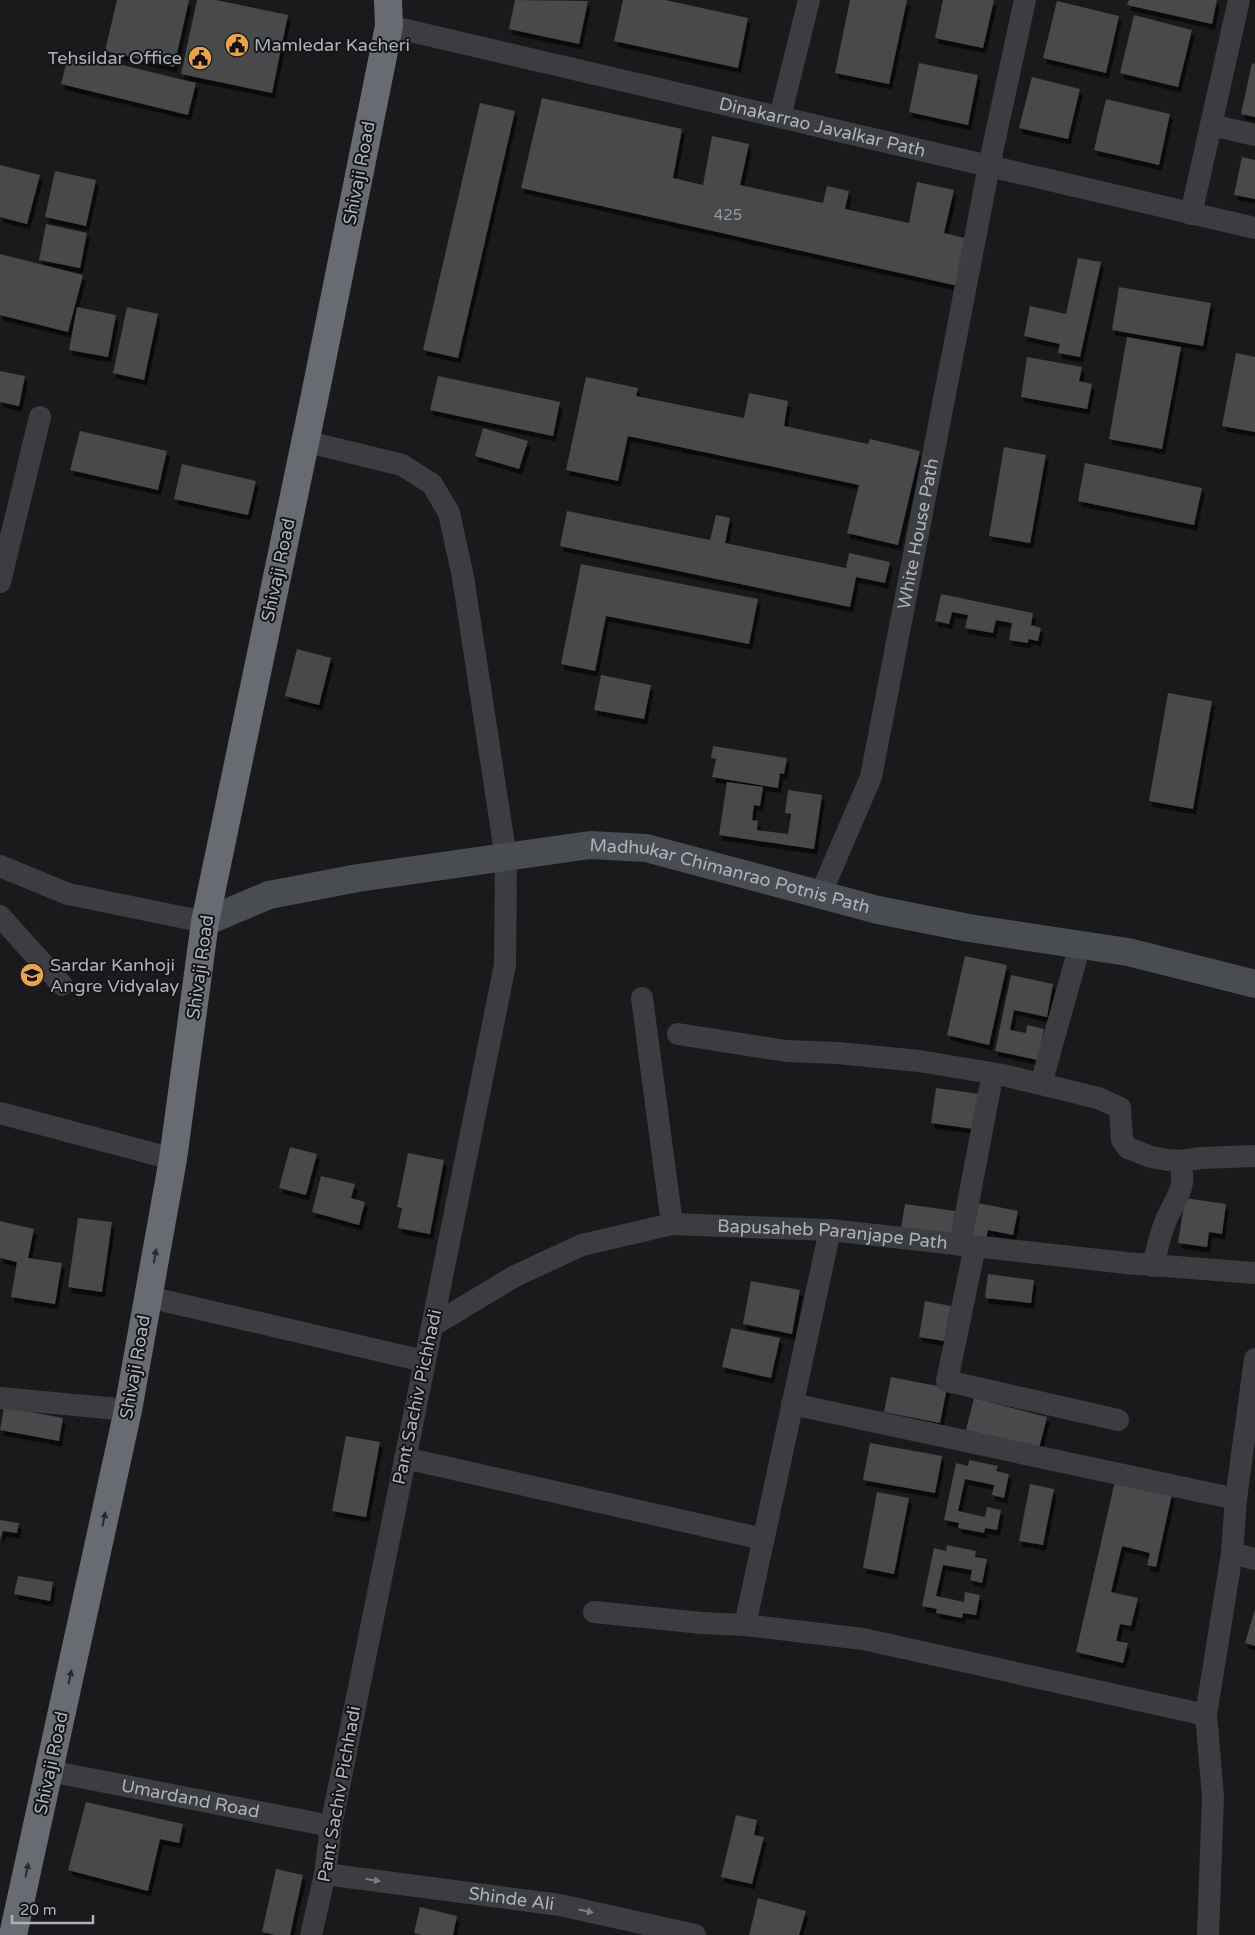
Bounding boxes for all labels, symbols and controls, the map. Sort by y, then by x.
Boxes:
public building icon: Mamledar Kacheri [224,32,250,58]
place label: Mamledar Kacheri [254,34,410,56]
public building icon: Tehsildar Office [187,45,213,71]
place label: Tehsildar Office [48,47,182,69]
street label: Dinakarrao Javalkar Path [717,92,928,162]
street label: Shivaji Road [338,119,380,227]
house number: 425 [714,206,742,224]
street label: White House Path [893,456,943,611]
street label: Shivaji Road [256,516,300,624]
street label: Madhukar Chimanrao Potnis Path [589,834,873,918]
street label: Shivaji Road [182,914,218,1020]
place label: Sardar Kanhoji Angre Vidyalay [50,954,179,997]
school or university icon: Sardar Kanhoji Angre Vidyalay [19,962,45,988]
street label: Bapusaheb Paranjape Path [717,1215,949,1254]
one-way arrow [152,1248,160,1264]
street label: Pant Sachiv Pichhadi [388,1307,446,1487]
street label: Shivaji Road [115,1313,155,1421]
one-way arrow [101,1510,109,1526]
one-way arrow [66,1670,74,1685]
street label: Pant Sachiv Pichhadi [313,1704,365,1884]
street label: Shivaji Road [29,1709,73,1817]
street label: Umardand Road [119,1774,261,1823]
one-way arrow [23,1863,31,1878]
one-way arrow [366,1876,382,1884]
street label: Shinde Ali [467,1882,555,1915]
scale bar [12,1892,94,1924]
text: 20 m [20,1901,57,1919]
one-way arrow [578,1907,593,1915]

